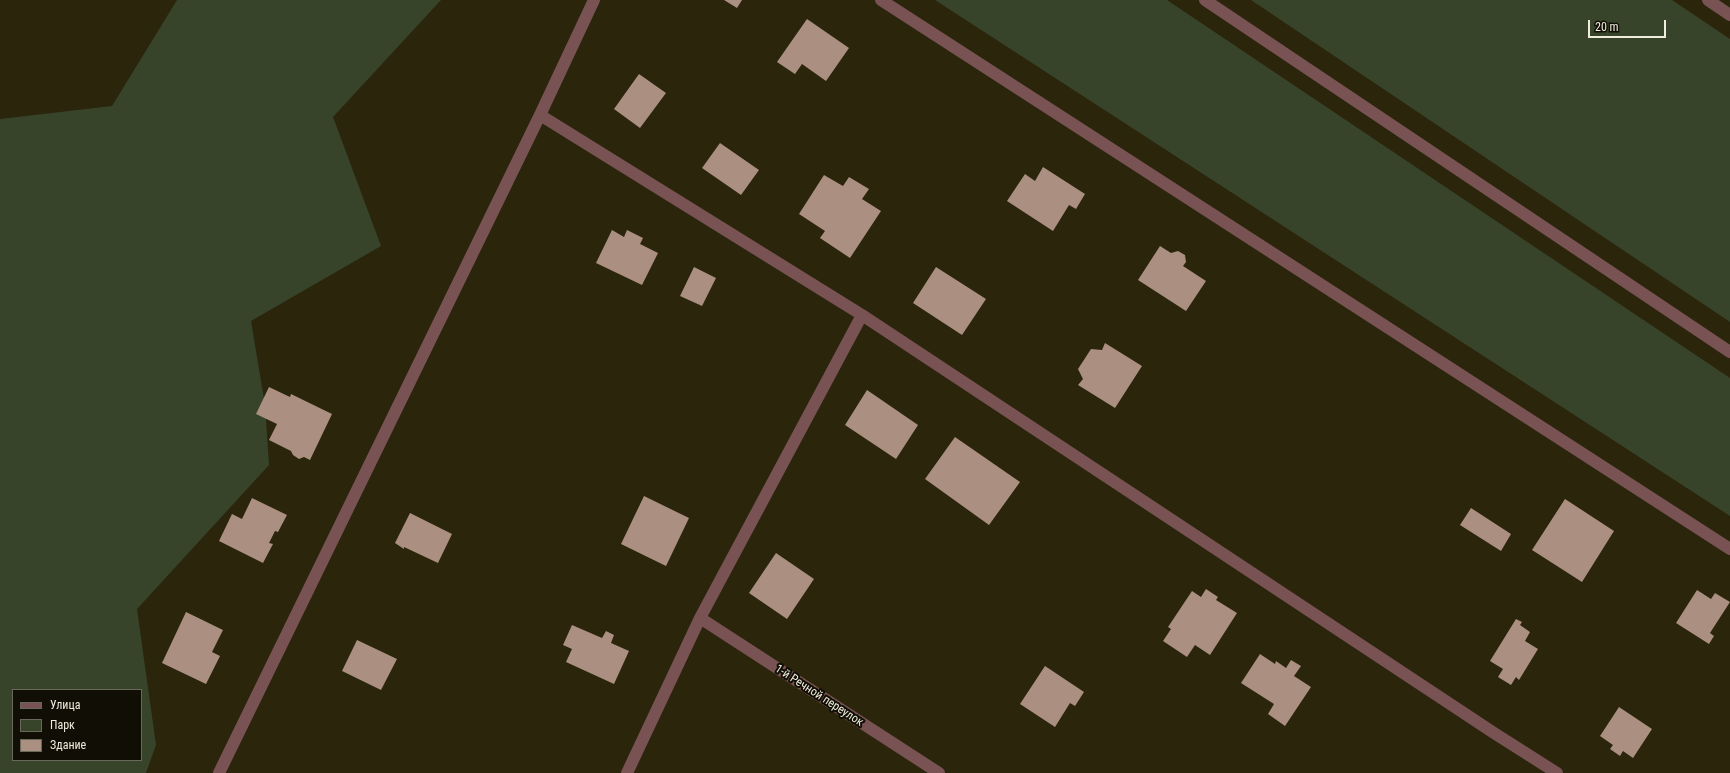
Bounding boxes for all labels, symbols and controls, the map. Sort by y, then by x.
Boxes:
scale bar [1590,12,1668,38]
text: 20 m [1595,20,1619,34]
street label: 1-й Речной переулок [772,662,866,730]
legend [12,689,142,761]
text: Улица [50,698,80,712]
text: Парк [50,718,75,732]
text: Здание [50,738,86,752]

